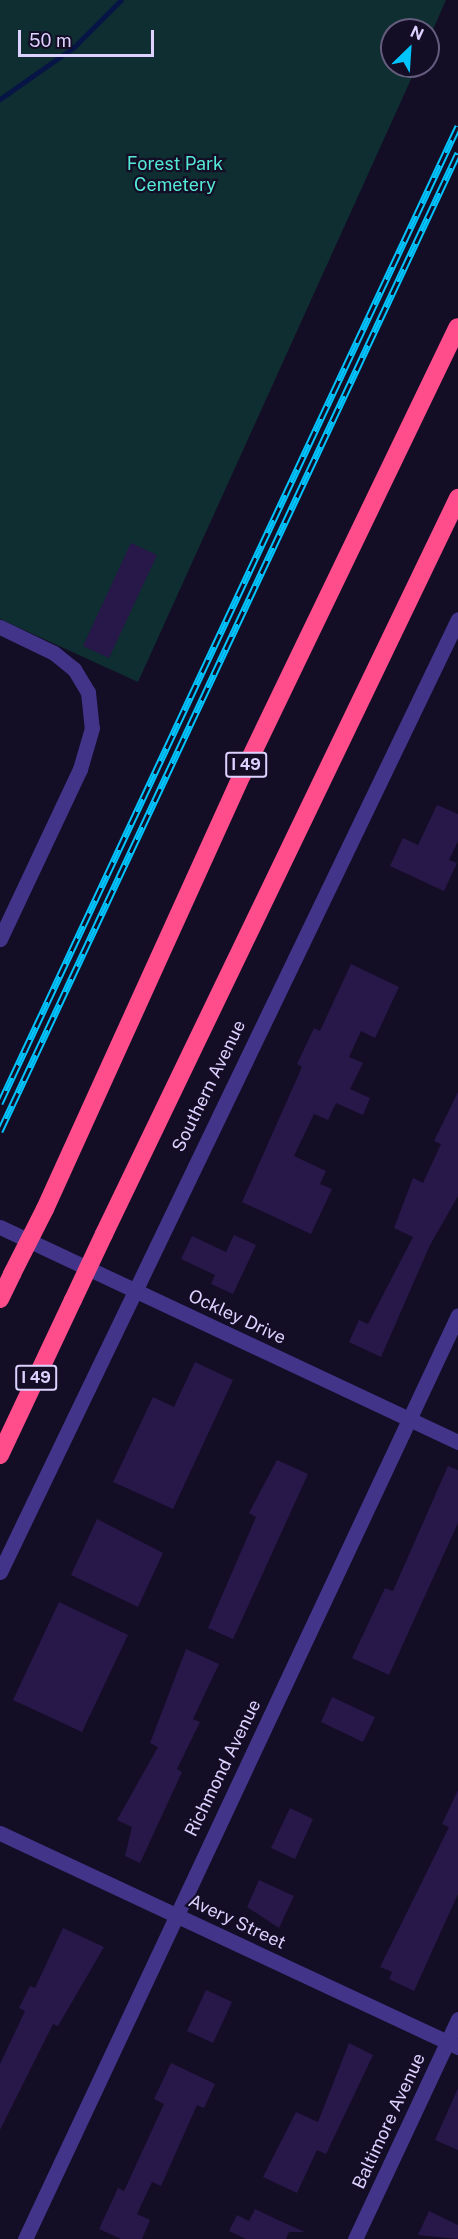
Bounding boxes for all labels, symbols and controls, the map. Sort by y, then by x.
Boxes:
scale bar [21,18,158,56]
north arrow [380,18,440,78]
text: N [407,22,427,44]
text: 50 m [29,30,72,51]
park label: Forest Park Cemetery [127,154,223,196]
road number: I 49 [225,752,267,778]
street label: Southern Avenue [168,1017,250,1155]
street label: Ockley Drive [185,1285,289,1349]
road number: I 49 [15,1365,57,1391]
street label: Richmond Avenue [180,1696,266,1840]
street label: Avery Street [185,1890,289,1954]
street label: Baltimore Avenue [348,2050,430,2192]

